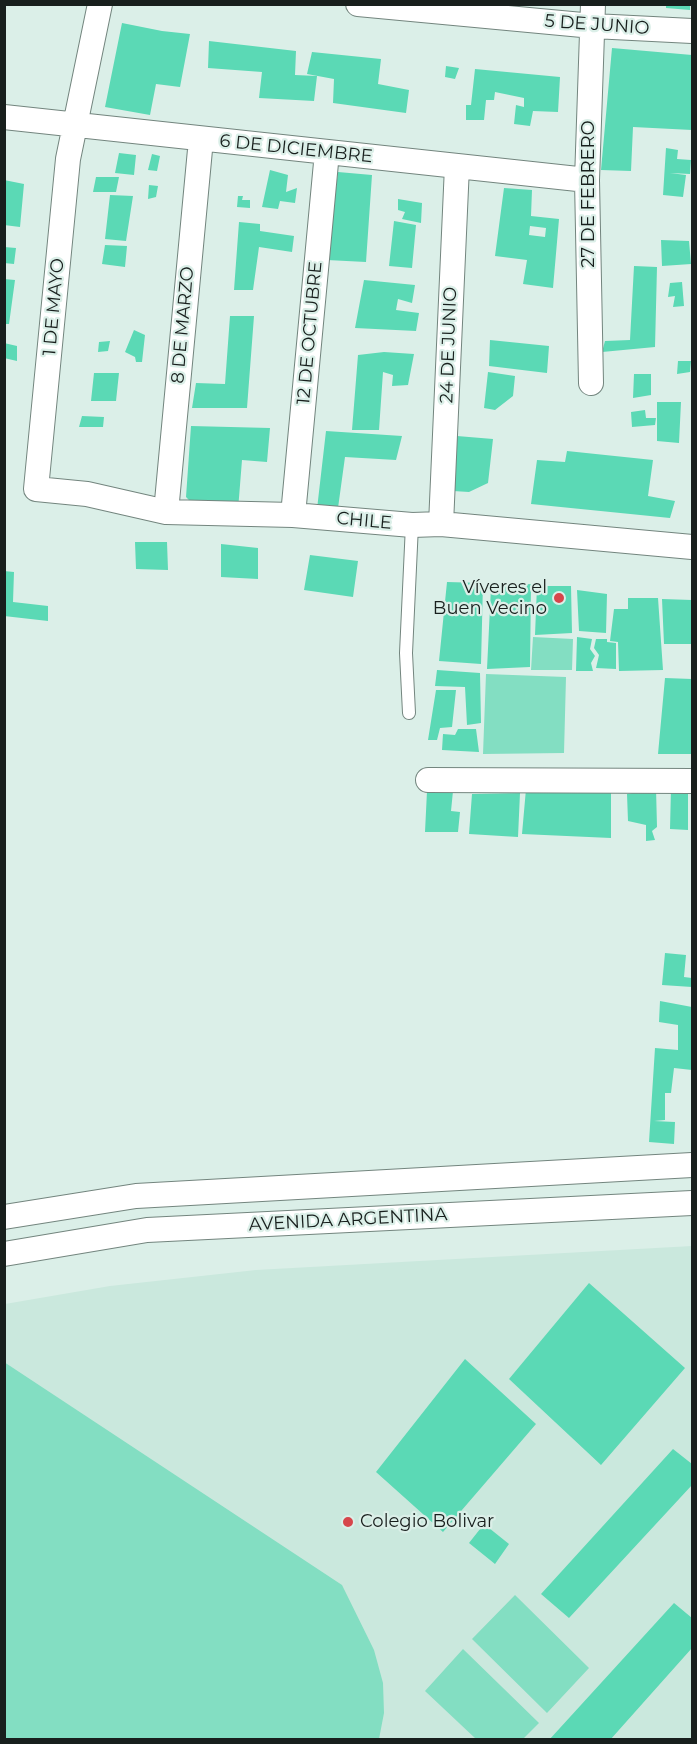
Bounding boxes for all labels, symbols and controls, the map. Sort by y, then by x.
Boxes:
street label: 5 DE JUNIO [544,11,650,39]
street label: 27 DE FEBRERO [578,120,600,268]
street label: 6 DE DICIEMBRE [218,130,374,168]
street label: 1 DE MAYO [39,257,69,357]
street label: 12 DE OCTUBRE [293,261,327,405]
street label: 8 DE MARZO [167,265,199,385]
street label: 24 DE JUNIO [436,286,462,404]
street label: CHILE [335,508,393,534]
place label: Víveres el Buen Vecino [433,577,547,620]
marker: Víveres el Buen Vecino [552,591,566,605]
street label: AVENIDA ARGENTINA [248,1204,448,1236]
place label: Colegio Bolivar [360,1511,494,1533]
marker: Colegio Bolivar [341,1515,355,1529]

